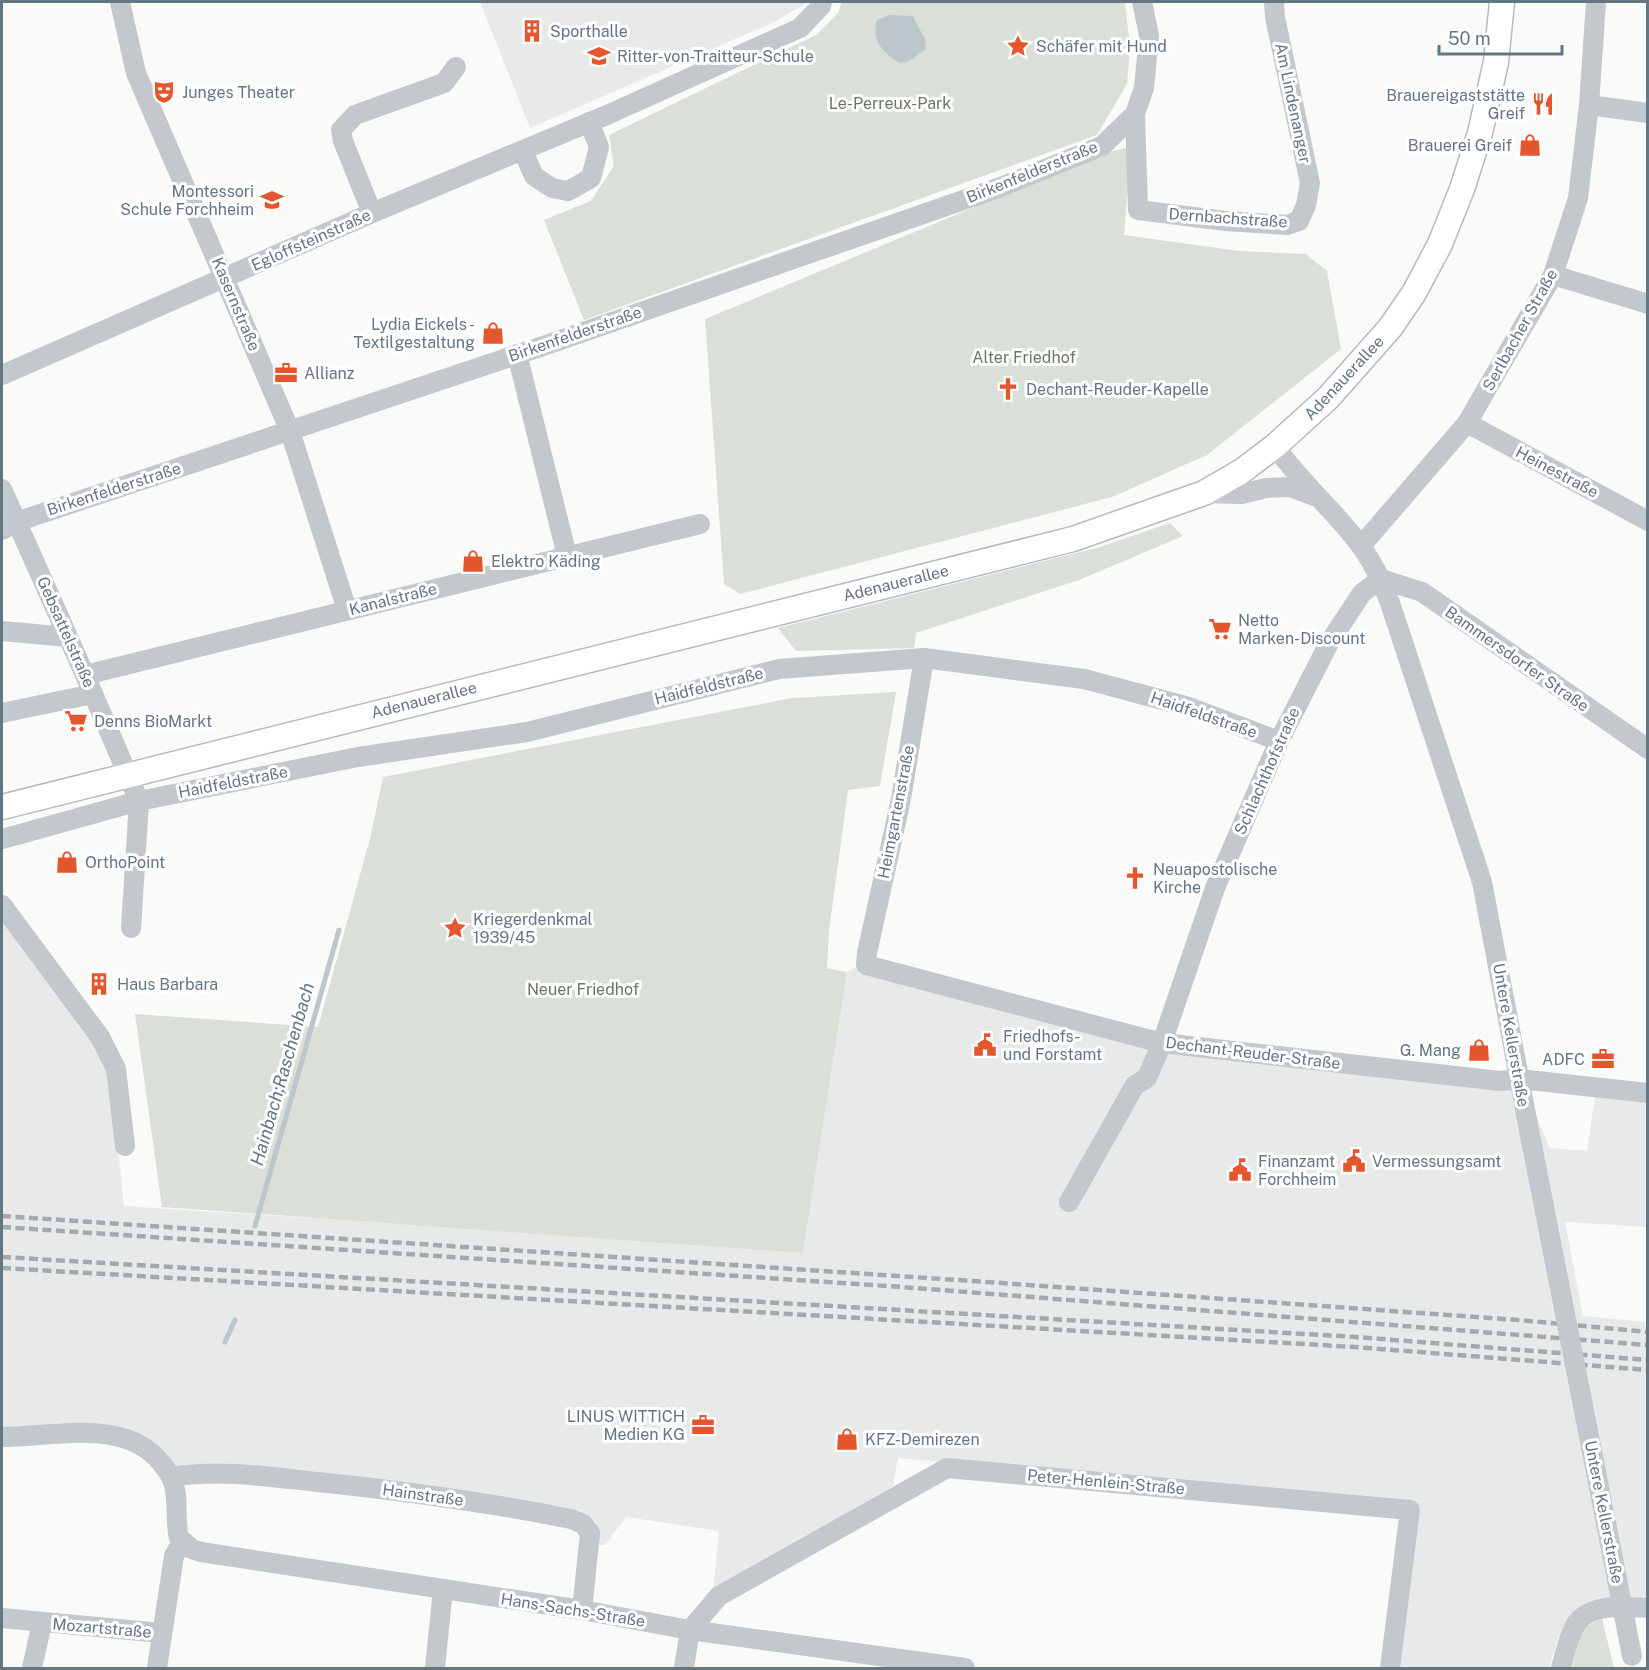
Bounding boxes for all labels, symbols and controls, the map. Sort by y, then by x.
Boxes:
building icon: Sporthalle [519,18,545,44]
scale bar [1439,18,1562,56]
place label: Sporthalle [550,22,628,41]
text: 50 m [1448,28,1491,49]
place icon: Schäfer mit Hund [1005,33,1031,59]
place label: Schäfer mit Hund [1036,37,1167,56]
street label: Am Lindenanger [1271,41,1315,165]
school or university icon: Ritter-von-Traitteur-Schule [586,43,612,69]
place label: Ritter-von-Traitteur-Schule [617,47,814,66]
theatre icon: Junges Theater [151,79,177,105]
place label: Junges Theater [182,83,295,102]
place label: Brauereigaststätte Greif [1386,86,1525,123]
restaurant icon: Brauereigaststätte Greif [1530,91,1556,117]
park label: Le-Perreux-Park [829,94,951,113]
shop icon: Brauerei Greif [1517,132,1543,158]
place label: Brauerei Greif [1408,136,1512,155]
street label: Birkenfelderstraße [964,137,1100,207]
place label: Montessori Schule Forchheim [120,182,254,219]
school or university icon: Montessori Schule Forchheim [259,187,285,213]
street label: Dernbachstraße [1168,204,1288,232]
street label: Egloffsteinstraße [248,205,374,275]
street label: Kasernstraße [208,254,264,354]
street label: Serlbacher Straße [1479,266,1561,394]
street label: Birkenfelderstraße [506,302,644,366]
place label: Lydia Eickels - Textilgestaltung [354,315,475,352]
shop icon: Lydia Eickels - Textilgestaltung [480,320,506,346]
street label: Adenauerallee [1300,332,1388,424]
park label: Alter Friedhof [972,348,1076,367]
office icon: Allianz [273,360,299,386]
place label: Allianz [304,364,355,383]
church icon: Dechant-Reuder-Kapelle [995,376,1021,402]
place label: Dechant-Reuder-Kapelle [1026,380,1209,399]
street label: Heinestraße [1512,442,1602,502]
street label: Birkenfelderstraße [45,458,183,520]
shop icon: Elektro Käding [460,548,486,574]
place label: Elektro Käding [491,552,601,571]
street label: Adenauerallee [841,561,951,605]
street label: Gebsattelstraße [33,574,99,690]
street label: Kanalstraße [347,579,439,619]
street label: Bammersdorfer Straße [1442,602,1592,716]
place label: Netto Marken-Discount [1238,611,1365,648]
supermarket icon: Netto Marken-Discount [1207,616,1233,642]
street label: Haidfeldstraße [653,663,765,709]
street label: Adenauerallee [369,678,479,722]
street label: Haidfeldstraße [1148,688,1260,742]
street label: Schlachthofstraße [1230,704,1304,838]
supermarket icon: Denns BioMarkt [63,708,89,734]
place label: Denns BioMarkt [94,712,212,731]
street label: Heimgartenstraße [874,744,918,880]
street label: Haidfeldstraße [177,762,289,802]
shop icon: OrthoPoint [54,849,80,875]
place label: OrthoPoint [85,853,165,872]
place label: Neuapostolische Kirche [1153,860,1277,897]
church icon: Neuapostolische Kirche [1122,865,1148,891]
place label: Kriegerdenkmal 1939/45 [473,910,593,947]
place icon: Kriegerdenkmal 1939/45 [442,915,468,941]
street label: Untere Kellerstraße [1489,962,1533,1108]
building icon: Haus Barbara [86,971,112,997]
place label: Haus Barbara [117,975,218,994]
water label: Hainbach;Raschenbach [246,980,318,1168]
park label: Neuer Friedhof [527,980,639,999]
place label: Friedhofs- und Forstamt [1003,1027,1102,1064]
public building icon: Friedhofs- und Forstamt [972,1032,998,1058]
street label: Dechant-Reuder-Straße [1164,1033,1342,1073]
shop icon: G. Mang [1466,1037,1492,1063]
place label: G. Mang [1400,1041,1461,1060]
office icon: ADFC [1590,1046,1616,1072]
place label: ADFC [1542,1050,1585,1069]
public building icon: Vermessungsamt [1341,1148,1367,1174]
place label: Finanzamt Forchheim [1258,1152,1336,1189]
place label: Vermessungsamt [1372,1152,1501,1171]
public building icon: Finanzamt Forchheim [1227,1157,1253,1183]
place label: LINUS WITTICH Medien KG [567,1407,685,1444]
office icon: LINUS WITTICH Medien KG [690,1412,716,1438]
shop icon: KFZ-Demirezen [834,1426,860,1452]
place label: KFZ-Demirezen [865,1430,980,1449]
street label: Untere Kellerstraße [1581,1439,1627,1585]
street label: Peter-Henlein-Straße [1026,1466,1186,1498]
street label: Hainstraße [381,1480,465,1510]
street label: Hans-Sachs-Straße [499,1589,647,1631]
street label: Mozartstraße [52,1614,152,1642]

